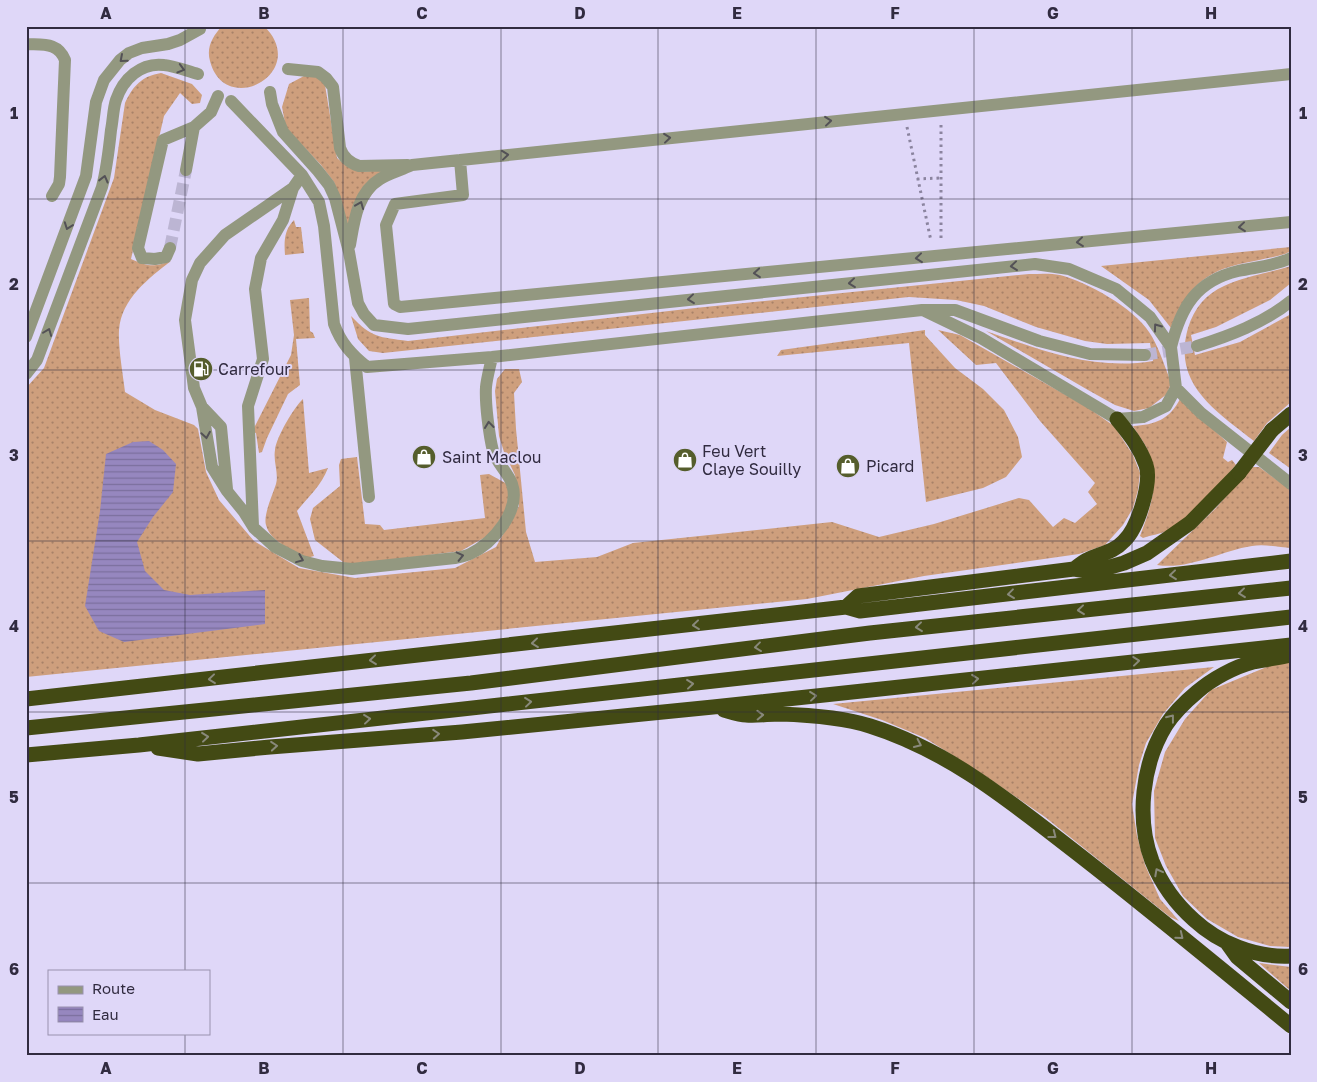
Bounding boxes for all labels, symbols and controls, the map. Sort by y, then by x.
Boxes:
text: A [100,3,112,23]
text: B [258,3,270,23]
text: C [416,3,428,23]
text: D [574,3,586,23]
text: E [732,3,742,23]
text: F [890,3,900,23]
text: G [1047,3,1059,23]
text: H [1205,3,1217,23]
one-way arrow [119,53,128,62]
one-way arrow [176,63,185,74]
text: 1 [10,103,18,123]
text: 1 [1299,103,1307,123]
one-way arrow [825,116,833,127]
one-way arrow [663,133,671,144]
one-way arrow [501,150,509,161]
one-way arrow [98,175,109,184]
one-way arrow [353,201,364,210]
one-way arrow [1238,221,1246,232]
one-way arrow [64,222,74,230]
one-way arrow [1076,237,1084,248]
one-way arrow [914,252,922,263]
one-way arrow [1010,260,1018,271]
one-way arrow [753,267,761,278]
text: 2 [9,274,19,294]
text: 2 [1298,274,1308,294]
one-way arrow [848,277,856,288]
one-way arrow [686,294,694,305]
one-way arrow [1154,324,1162,333]
one-way arrow [42,328,52,336]
fuel station icon: Carrefour [188,356,214,382]
place label: Carrefour [218,359,291,379]
one-way arrow [484,421,495,429]
one-way arrow [201,431,211,440]
place label: Feu Vert Claye Souilly [702,441,801,479]
shop icon: Saint Maclou [411,444,437,470]
text: 3 [9,445,19,465]
text: 3 [1298,445,1308,465]
place label: Saint Maclou [442,447,541,467]
shop icon: Feu Vert Claye Souilly [672,447,698,473]
shop icon: Picard [835,453,861,479]
place label: Picard [866,456,914,476]
one-way arrow [456,551,465,562]
one-way arrow [295,553,304,563]
one-way arrow [1168,569,1176,580]
one-way arrow [1238,587,1246,598]
one-way arrow [1007,588,1015,599]
one-way arrow [1076,604,1084,615]
text: 4 [9,616,19,636]
text: 4 [1298,616,1308,636]
one-way arrow [692,619,700,630]
one-way arrow [915,621,923,632]
one-way arrow [531,637,539,648]
one-way arrow [753,641,761,652]
one-way arrow [369,654,377,665]
one-way arrow [1133,656,1141,667]
one-way arrow [208,673,216,684]
one-way arrow [971,674,979,685]
one-way arrow [686,679,694,690]
one-way arrow [809,691,817,702]
one-way arrow [524,697,532,708]
one-way arrow [757,709,765,720]
one-way arrow [363,714,371,725]
one-way arrow [1166,715,1174,724]
one-way arrow [433,729,441,740]
one-way arrow [201,732,209,743]
one-way arrow [913,738,922,749]
one-way arrow [271,741,279,752]
text: 5 [9,787,19,807]
text: 5 [1298,787,1308,807]
one-way arrow [1047,829,1056,837]
one-way arrow [1154,868,1164,877]
one-way arrow [1174,931,1183,939]
text: 6 [9,959,19,979]
text: 6 [1298,959,1308,979]
legend [48,970,210,1034]
text: Route [92,979,135,997]
text: Eau [92,1005,119,1023]
text: A [100,1058,112,1078]
text: B [258,1058,270,1078]
text: C [416,1058,428,1078]
text: D [574,1058,586,1078]
text: E [732,1058,742,1078]
text: F [890,1058,900,1078]
text: G [1047,1058,1059,1078]
text: H [1205,1058,1217,1078]

